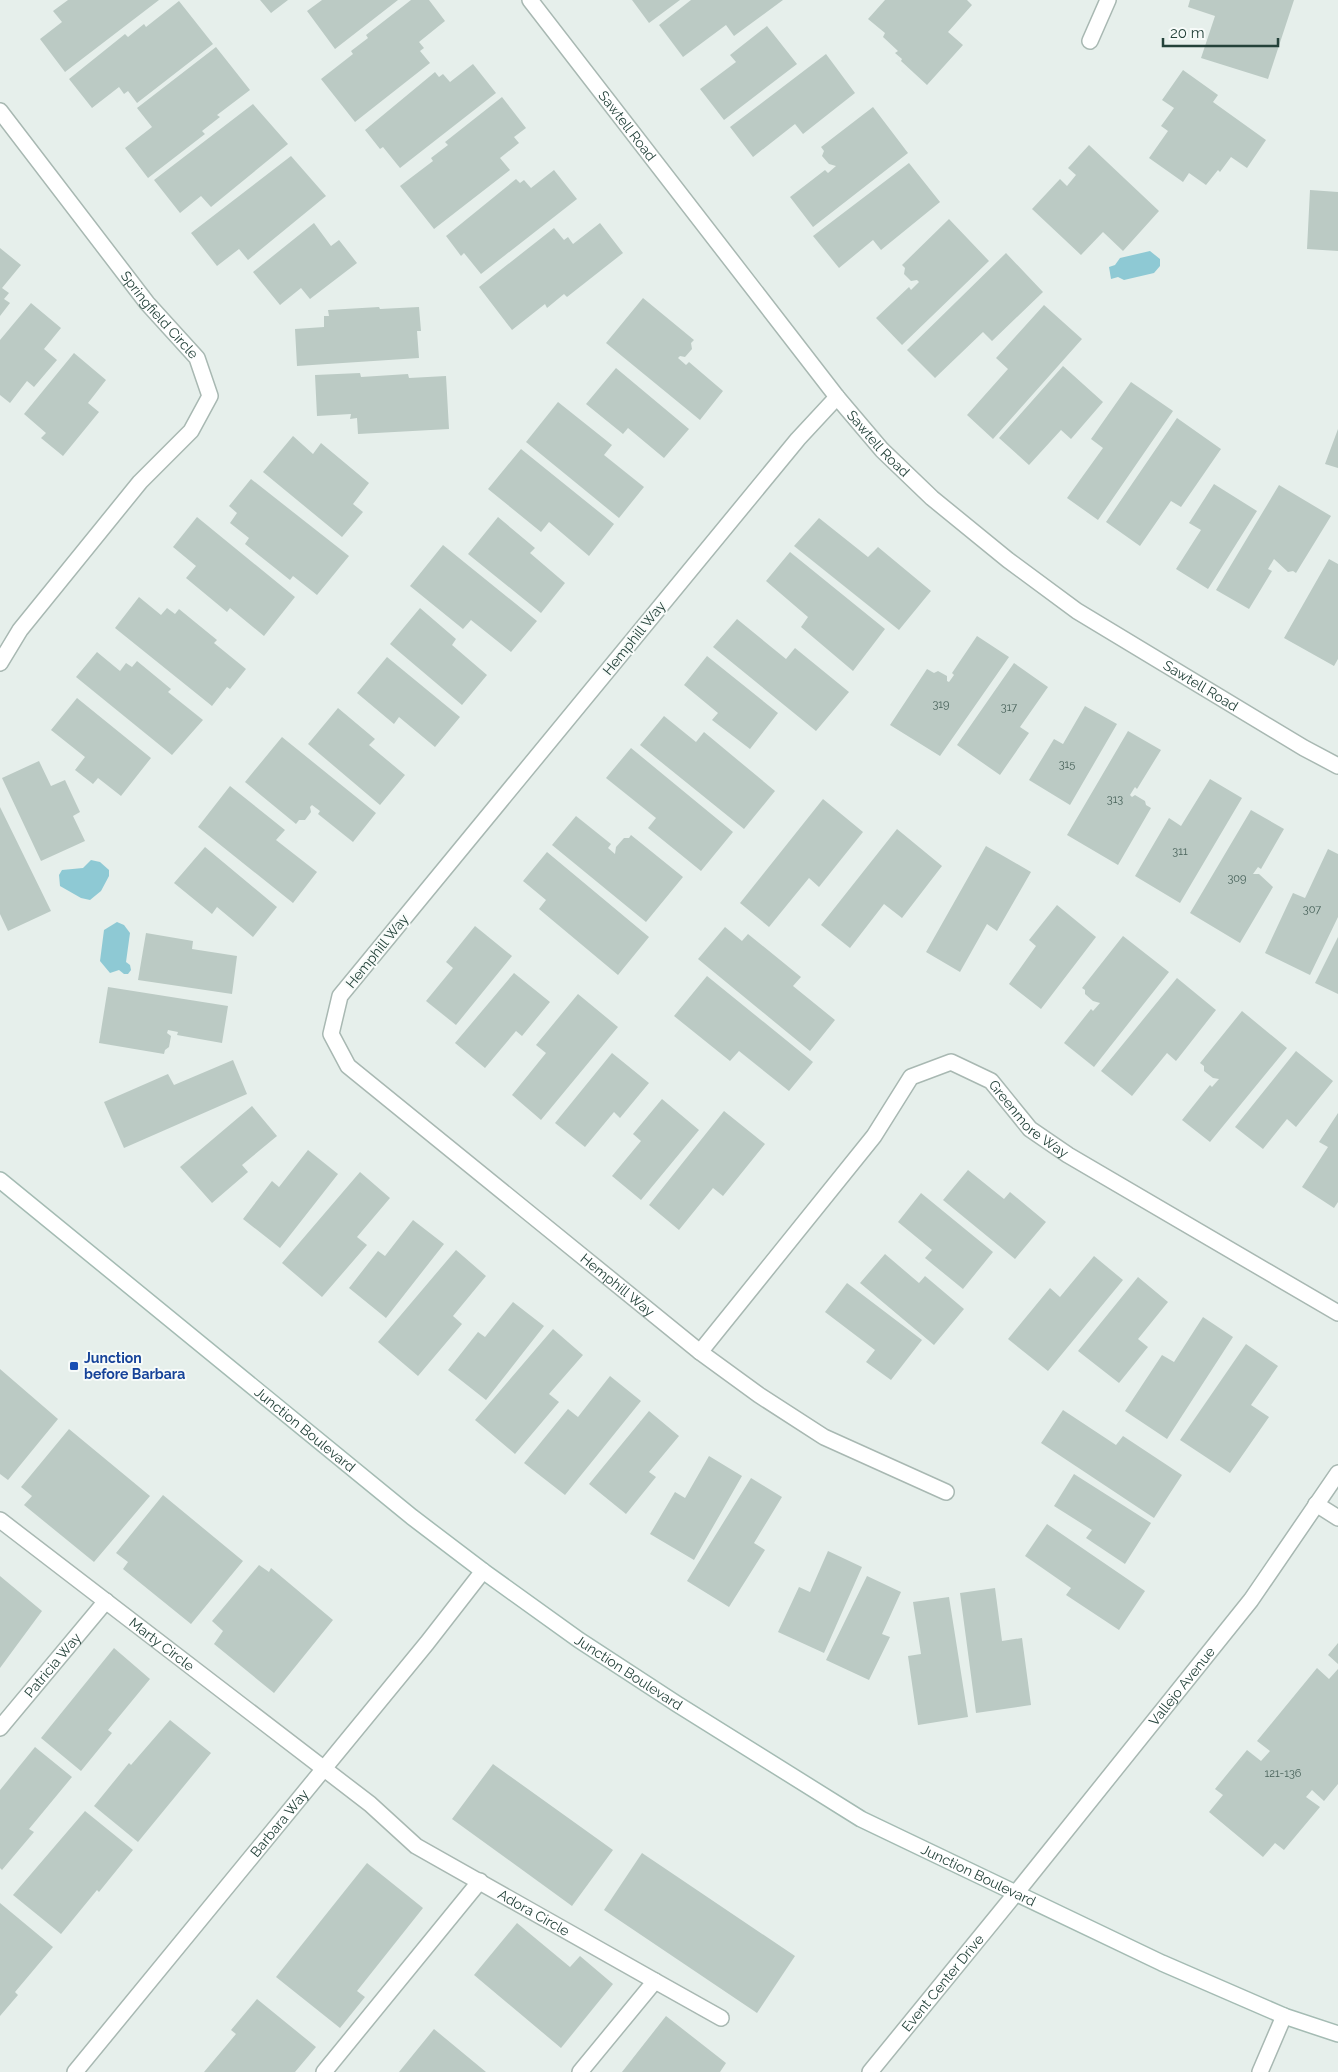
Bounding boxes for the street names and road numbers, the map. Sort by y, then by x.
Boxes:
street label: Sawtell Road [595,87,659,164]
street label: Springfield Circle [118,268,202,362]
street label: Sawtell Road [844,407,913,480]
street label: Hemphill Way [599,598,669,678]
street label: Sawtell Road [1160,657,1241,714]
street label: Hemphill Way [342,911,412,991]
street label: Greenmore Way [986,1077,1072,1161]
street label: Hemphill Way [577,1250,658,1320]
street label: Junction Boulevard [252,1384,358,1475]
street label: Marty Circle [126,1614,197,1674]
street label: Patricia Way [21,1629,84,1701]
street label: Junction Boulevard [572,1632,685,1713]
street label: Vallejo Avenue [1146,1644,1218,1729]
street label: Barbara Way [247,1786,312,1860]
street label: Junction Boulevard [919,1841,1038,1909]
street label: Adora Circle [495,1886,572,1939]
street label: Event Center Drive [898,1931,987,2035]

